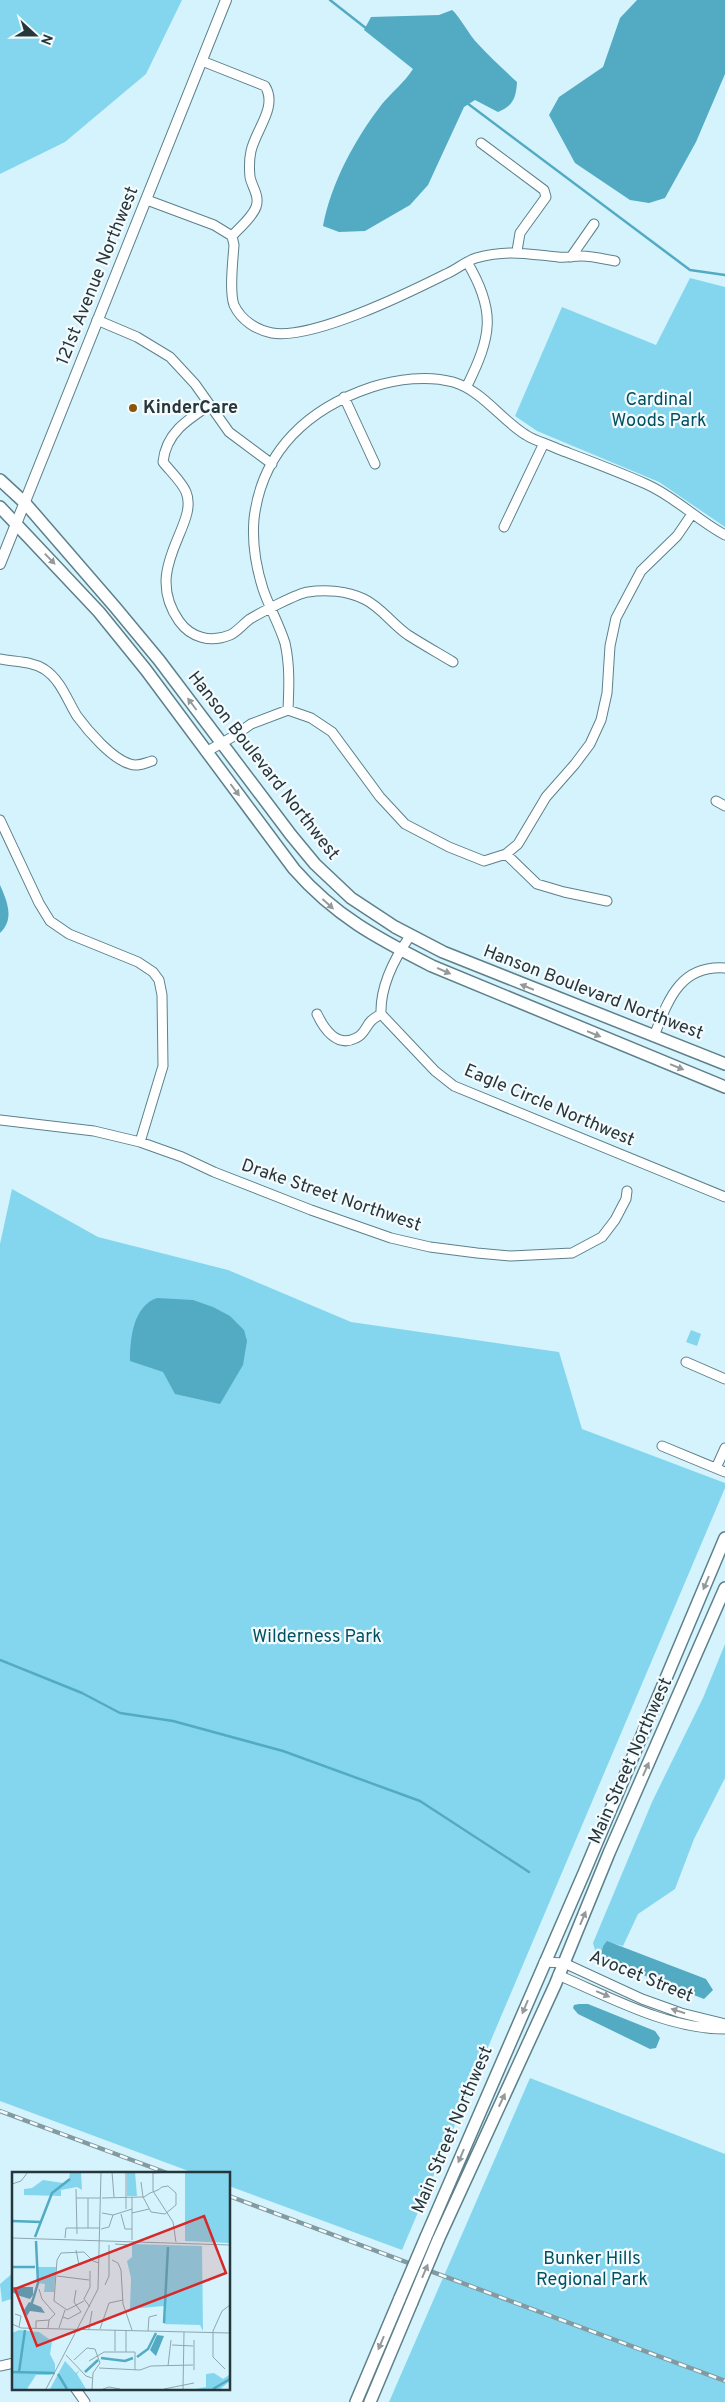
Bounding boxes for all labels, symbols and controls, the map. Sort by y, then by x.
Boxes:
north arrow [10,10,60,60]
text: N [36,31,55,47]
street label: 121st Avenue Northwest [52,183,144,369]
park label: Cardinal Woods Park [611,389,707,433]
place label: KinderCare [143,397,238,420]
marker: KinderCare [127,402,139,414]
one-way arrow [44,552,56,564]
street label: Hanson Boulevard Northwest [182,667,344,865]
one-way arrow [186,698,197,711]
one-way arrow [230,784,240,797]
one-way arrow [322,898,335,909]
street label: Hanson Boulevard Northwest [480,940,706,1046]
one-way arrow [437,968,451,976]
one-way arrow [520,983,535,991]
one-way arrow [587,1030,602,1038]
street label: Eagle Circle Northwest [460,1060,638,1152]
one-way arrow [670,1063,685,1071]
street label: Drake Street Northwest [238,1154,424,1238]
one-way arrow [702,1576,710,1591]
park label: Wilderness Park [252,1626,382,1649]
street label: Main Street Northwest [584,1674,678,1848]
one-way arrow [643,1762,651,1776]
one-way arrow [580,1911,587,1926]
street label: Avocet Street [586,1946,696,2008]
one-way arrow [596,1991,610,1999]
one-way arrow [521,2000,529,2014]
one-way arrow [670,2007,685,2015]
street label: Main Street Northwest [407,2043,499,2217]
one-way arrow [499,2093,507,2107]
one-way arrow [456,2149,464,2163]
inset map [12,2172,230,2390]
park label: Bunker Hills Regional Park [536,2248,648,2292]
one-way arrow [422,2264,430,2278]
one-way arrow [377,2336,385,2350]

